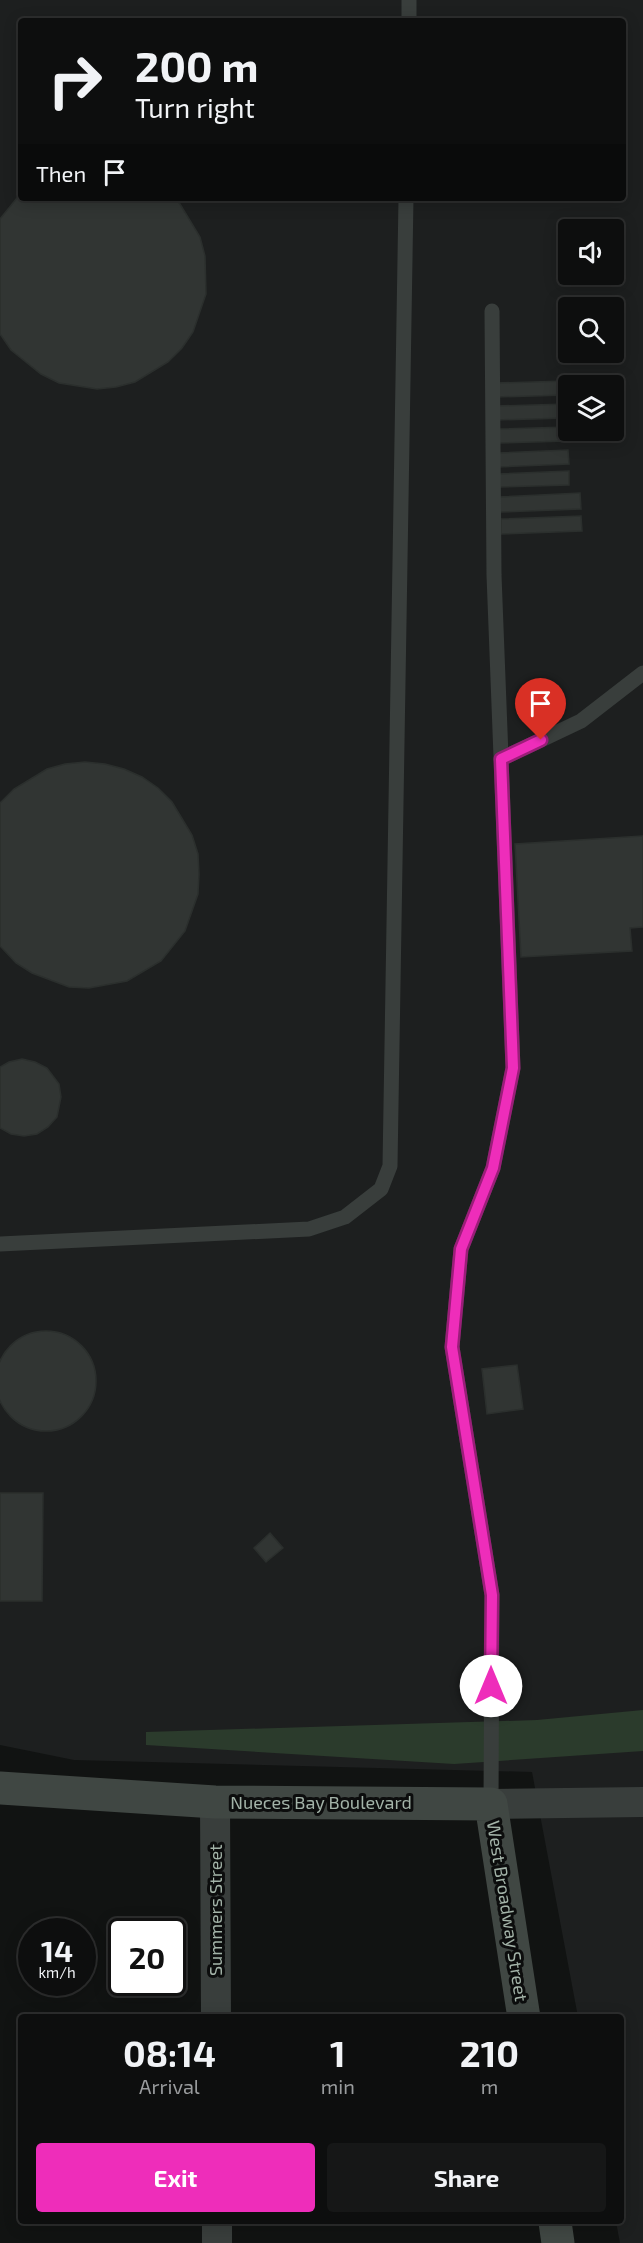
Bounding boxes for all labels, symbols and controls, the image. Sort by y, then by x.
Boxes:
text: 200 m [135,40,258,90]
icon: right [36,42,114,120]
text: Turn right [135,91,255,123]
icon: arrive [98,156,131,189]
text: Then [36,160,86,186]
map controls [558,219,624,441]
button: sound [558,219,624,285]
button: search [558,297,624,363]
button: layers [558,375,624,441]
pin [515,678,566,740]
icon: arrive [524,687,557,720]
position arrow [459,1654,523,1718]
street label: Nueces Bay Boulevard [230,1791,412,1813]
street label: West Broadway Street [483,1819,533,2003]
street label: Summers Street [204,1844,226,1976]
speed limit sign: 20 [108,1918,186,1996]
text: 14 [41,1932,73,1968]
text: km/h [38,1963,76,1981]
text: 08:14 [123,2031,216,2074]
text: 1 [330,2031,346,2074]
text: 210 [460,2031,519,2074]
text: Arrival [139,2074,200,2098]
text: min [321,2074,355,2098]
text: m [481,2074,498,2098]
button: Exit [36,2143,315,2212]
button: Share [327,2143,606,2212]

